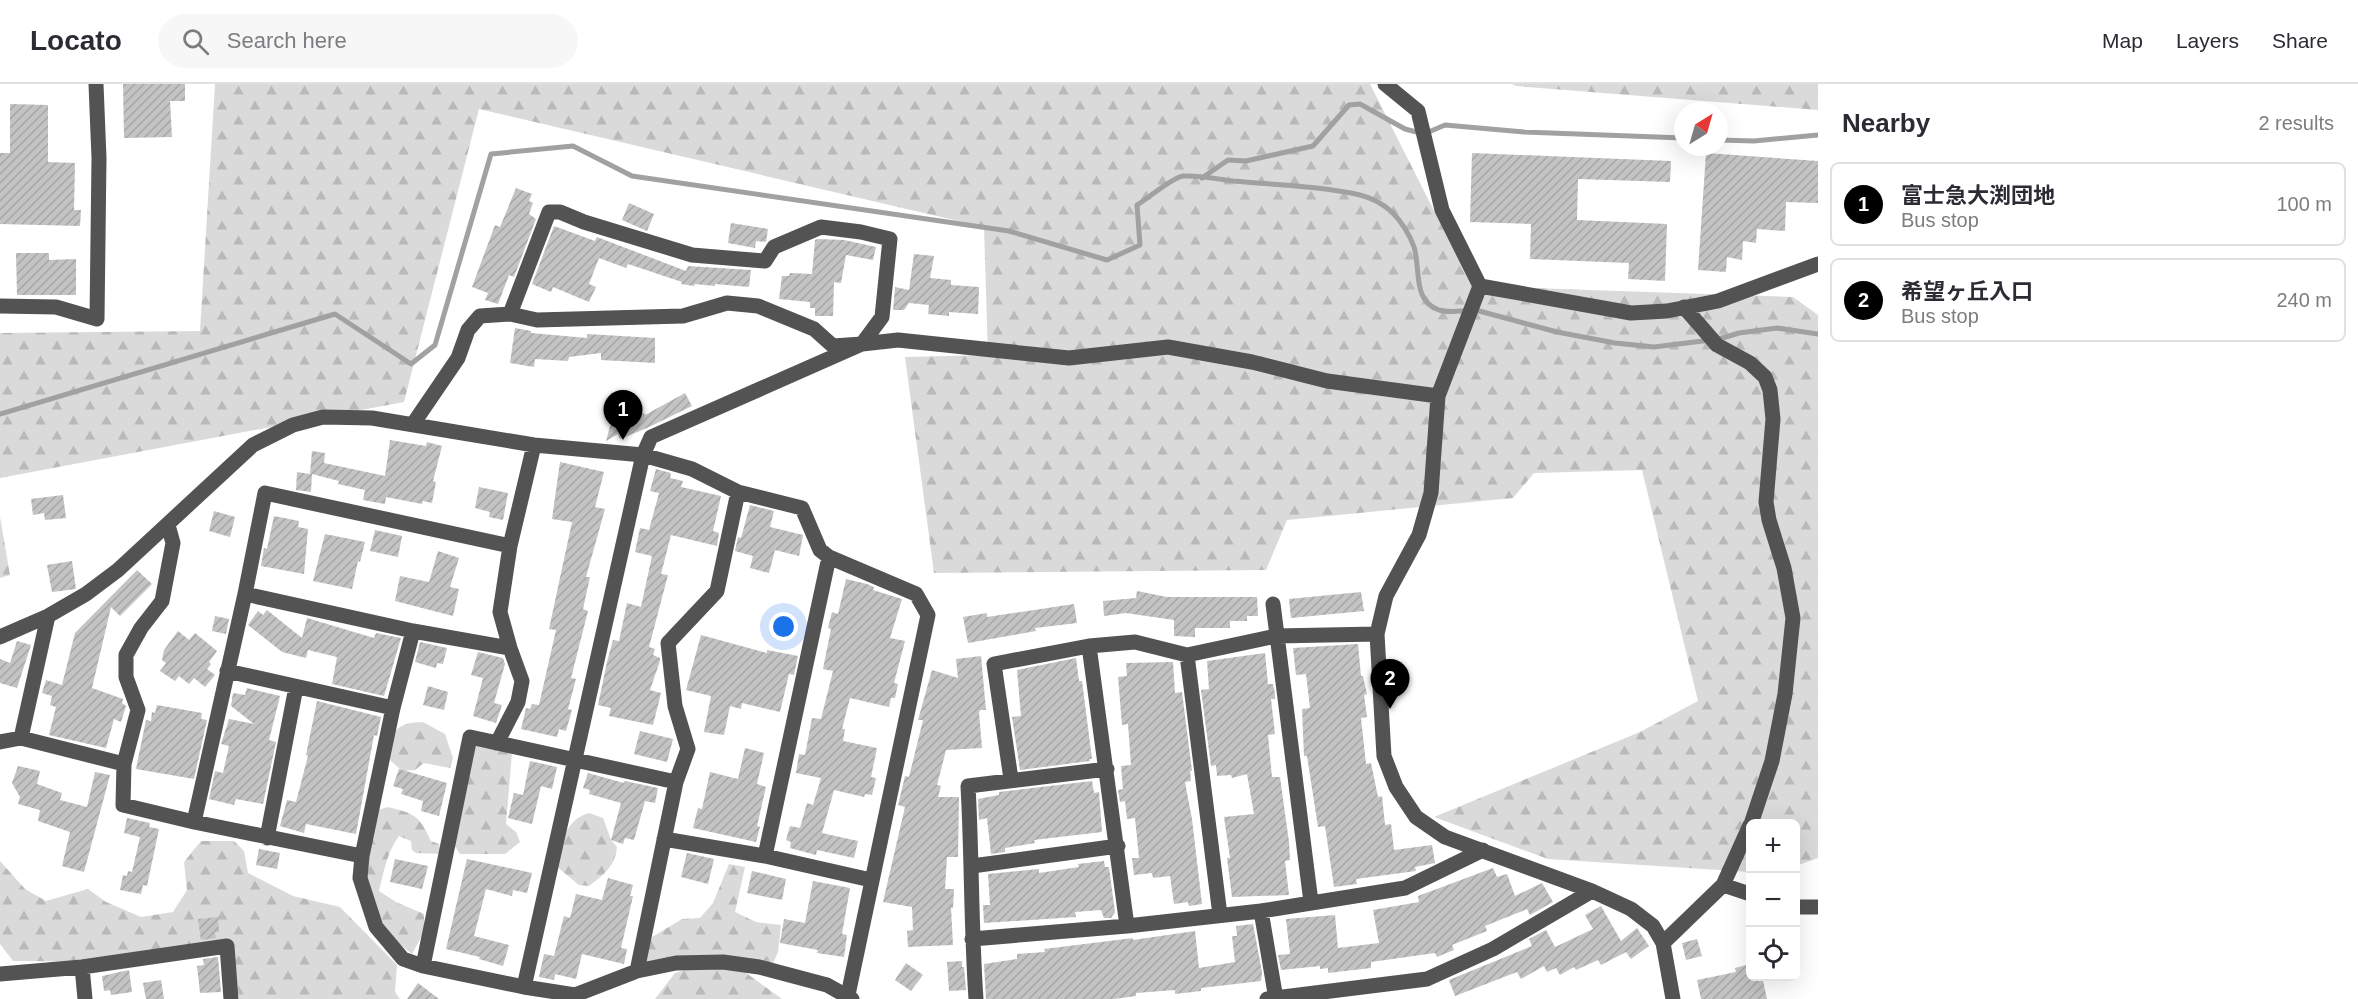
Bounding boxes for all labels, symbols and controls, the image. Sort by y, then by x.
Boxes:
search box [158,14,578,68]
text: Locato [30,25,122,56]
icon: search [179,25,212,58]
text: Search here [227,28,347,53]
text: Map [2102,29,2143,52]
text: Layers [2176,29,2239,52]
text: Share [2272,29,2328,52]
north arrow [1674,102,1728,156]
text: Nearby [1842,108,1930,138]
text: 2 results [2258,112,2334,134]
text: 富士急大渕団地 [1901,183,2055,208]
text: 1 [1858,193,1869,215]
text: 100 m [2276,193,2332,215]
text: Bus stop [1901,209,1979,231]
text: 希望ヶ丘入口 [1901,279,2033,304]
text: 2 [1858,289,1869,311]
text: 240 m [2276,289,2332,311]
text: Bus stop [1901,305,1979,327]
pin: 1 [604,390,642,440]
your location [769,612,798,641]
pin: 2 [1370,660,1410,709]
map controls [1746,819,1800,981]
button: + [1746,819,1800,873]
button: − [1746,873,1800,927]
button: locate [1746,927,1800,981]

